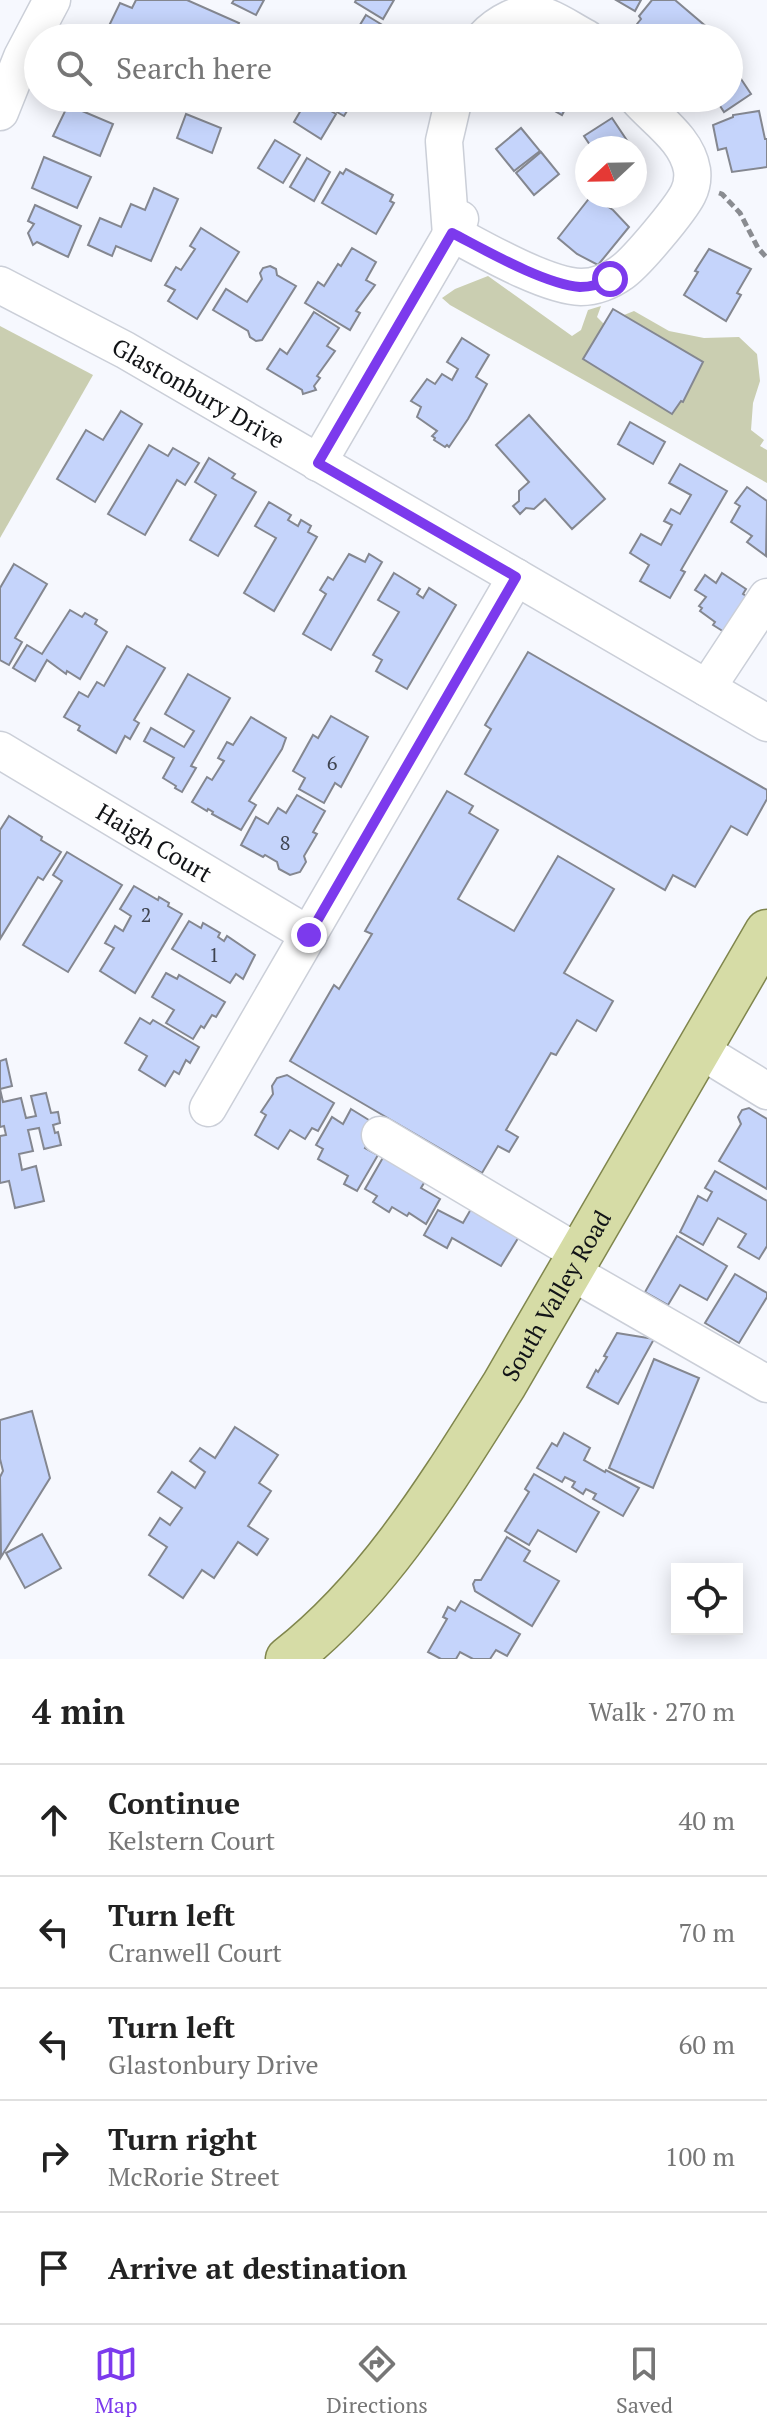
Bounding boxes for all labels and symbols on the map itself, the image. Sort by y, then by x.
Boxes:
north arrow [575,136,647,208]
route start [592,261,628,297]
street label: Glastonbury Drive [107,330,291,455]
house number: 6 [327,749,338,776]
street label: Haigh Court [91,795,218,889]
house number: 8 [280,829,290,856]
house number: 2 [141,901,151,928]
route end [291,917,327,953]
house number: 1 [209,941,219,968]
street label: South Valley Road [494,1204,618,1387]

